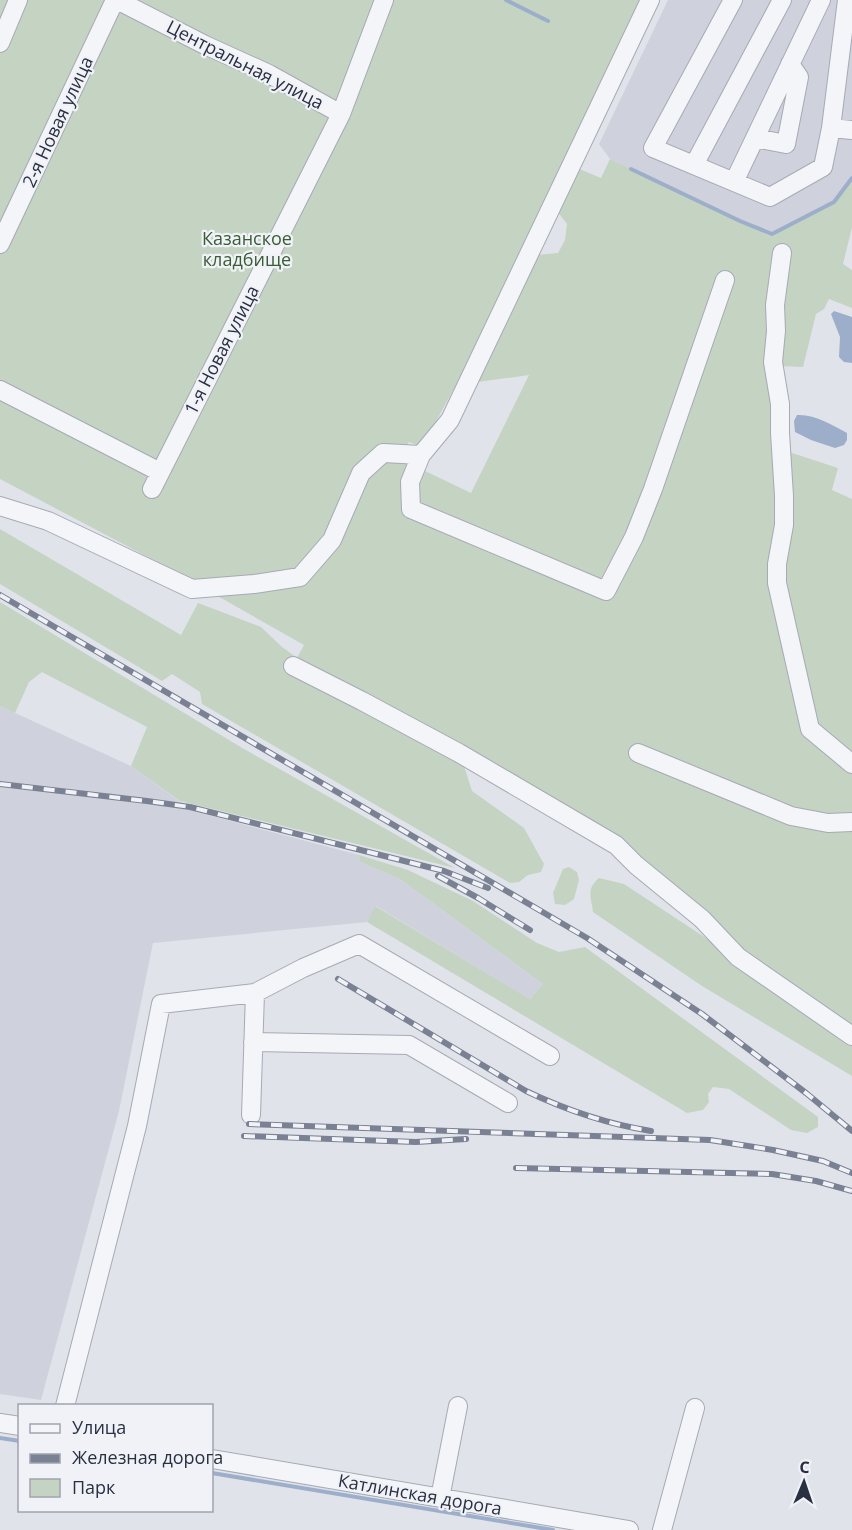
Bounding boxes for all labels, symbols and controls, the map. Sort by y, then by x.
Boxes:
street label: Центральная улица [163,14,328,114]
street label: 2-я Новая улица [16,52,98,191]
park label: Казанское кладбище [202,226,292,271]
street label: 1-я Новая улица [178,281,264,418]
legend [18,1404,213,1512]
text: Улица [72,1415,126,1439]
text: Железная дорога [72,1445,223,1469]
north arrow [774,1452,834,1512]
text: С [799,1456,810,1478]
street label: Катлинская дорога [336,1468,504,1520]
text: Парк [72,1475,116,1499]

